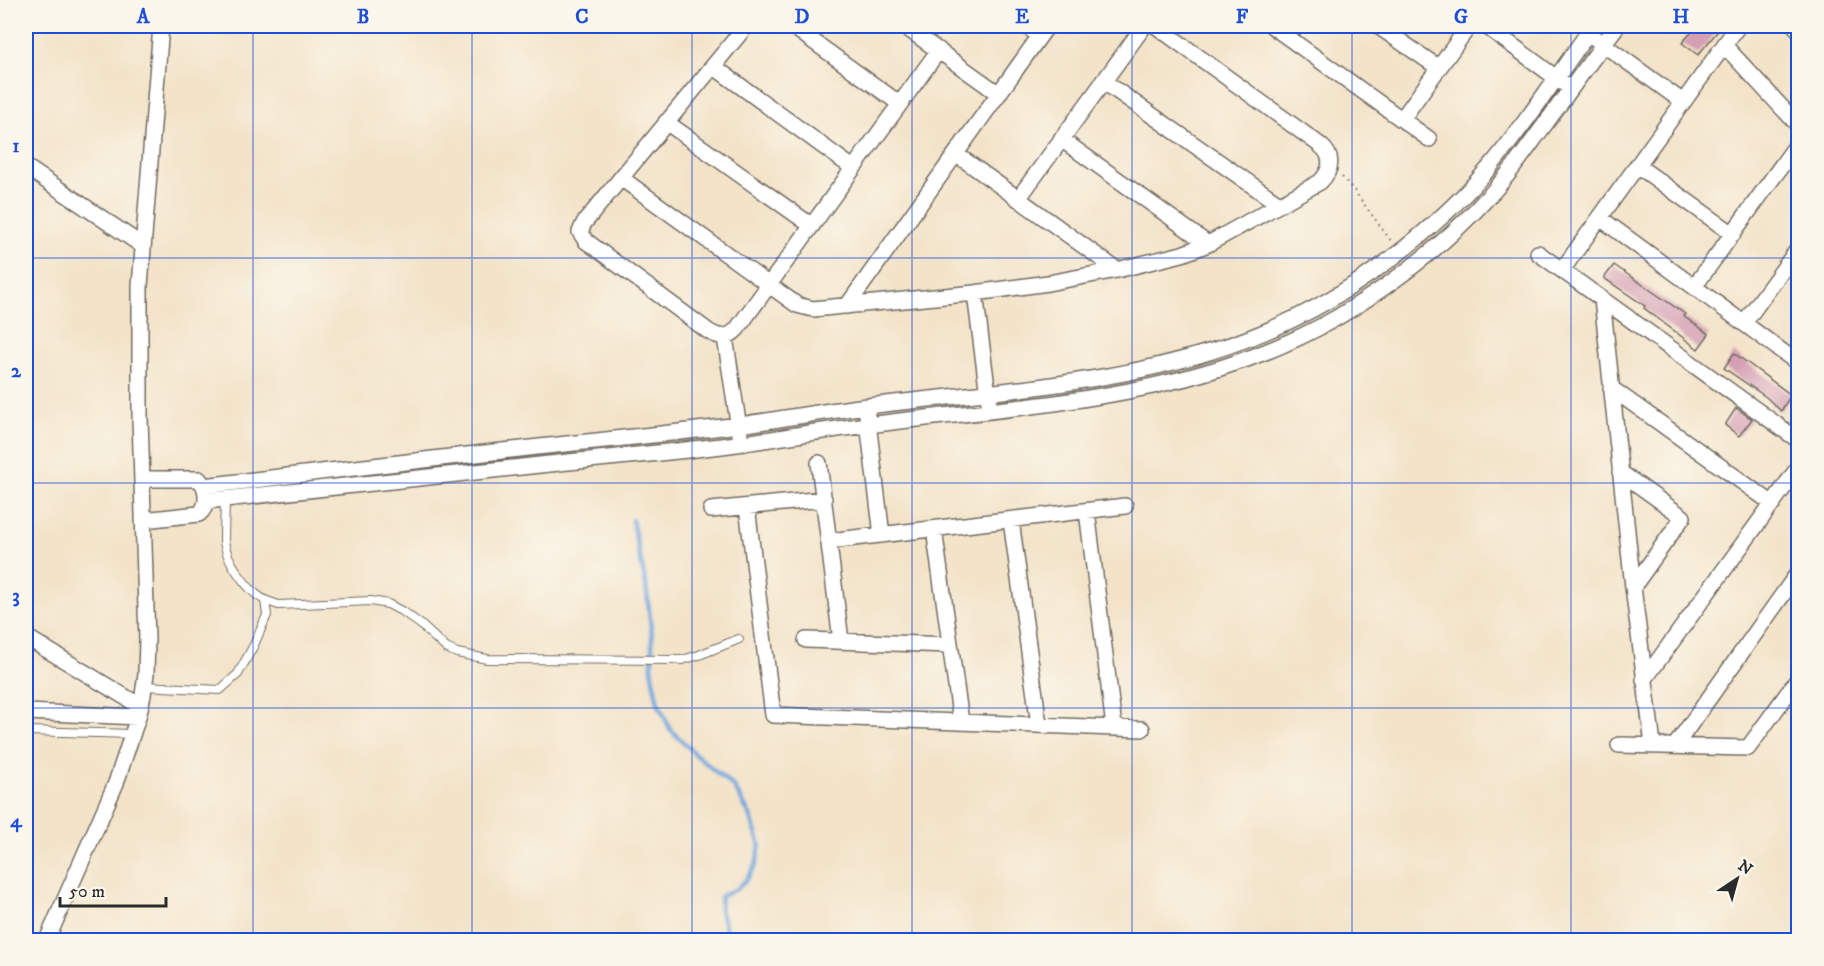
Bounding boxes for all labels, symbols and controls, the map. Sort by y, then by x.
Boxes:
text: A [136,5,151,30]
text: B [357,5,369,30]
text: C [575,5,589,30]
text: D [795,5,810,30]
text: E [1015,5,1029,30]
text: F [1236,5,1249,30]
text: G [1454,5,1468,30]
text: H [1673,5,1690,30]
text: 1 [12,134,20,159]
text: 2 [11,359,22,384]
text: 3 [12,584,20,609]
text: 4 [10,809,23,834]
north arrow [1707,849,1767,909]
text: N [1734,856,1756,880]
scale bar [60,870,166,908]
text: 50 m [69,881,105,903]

